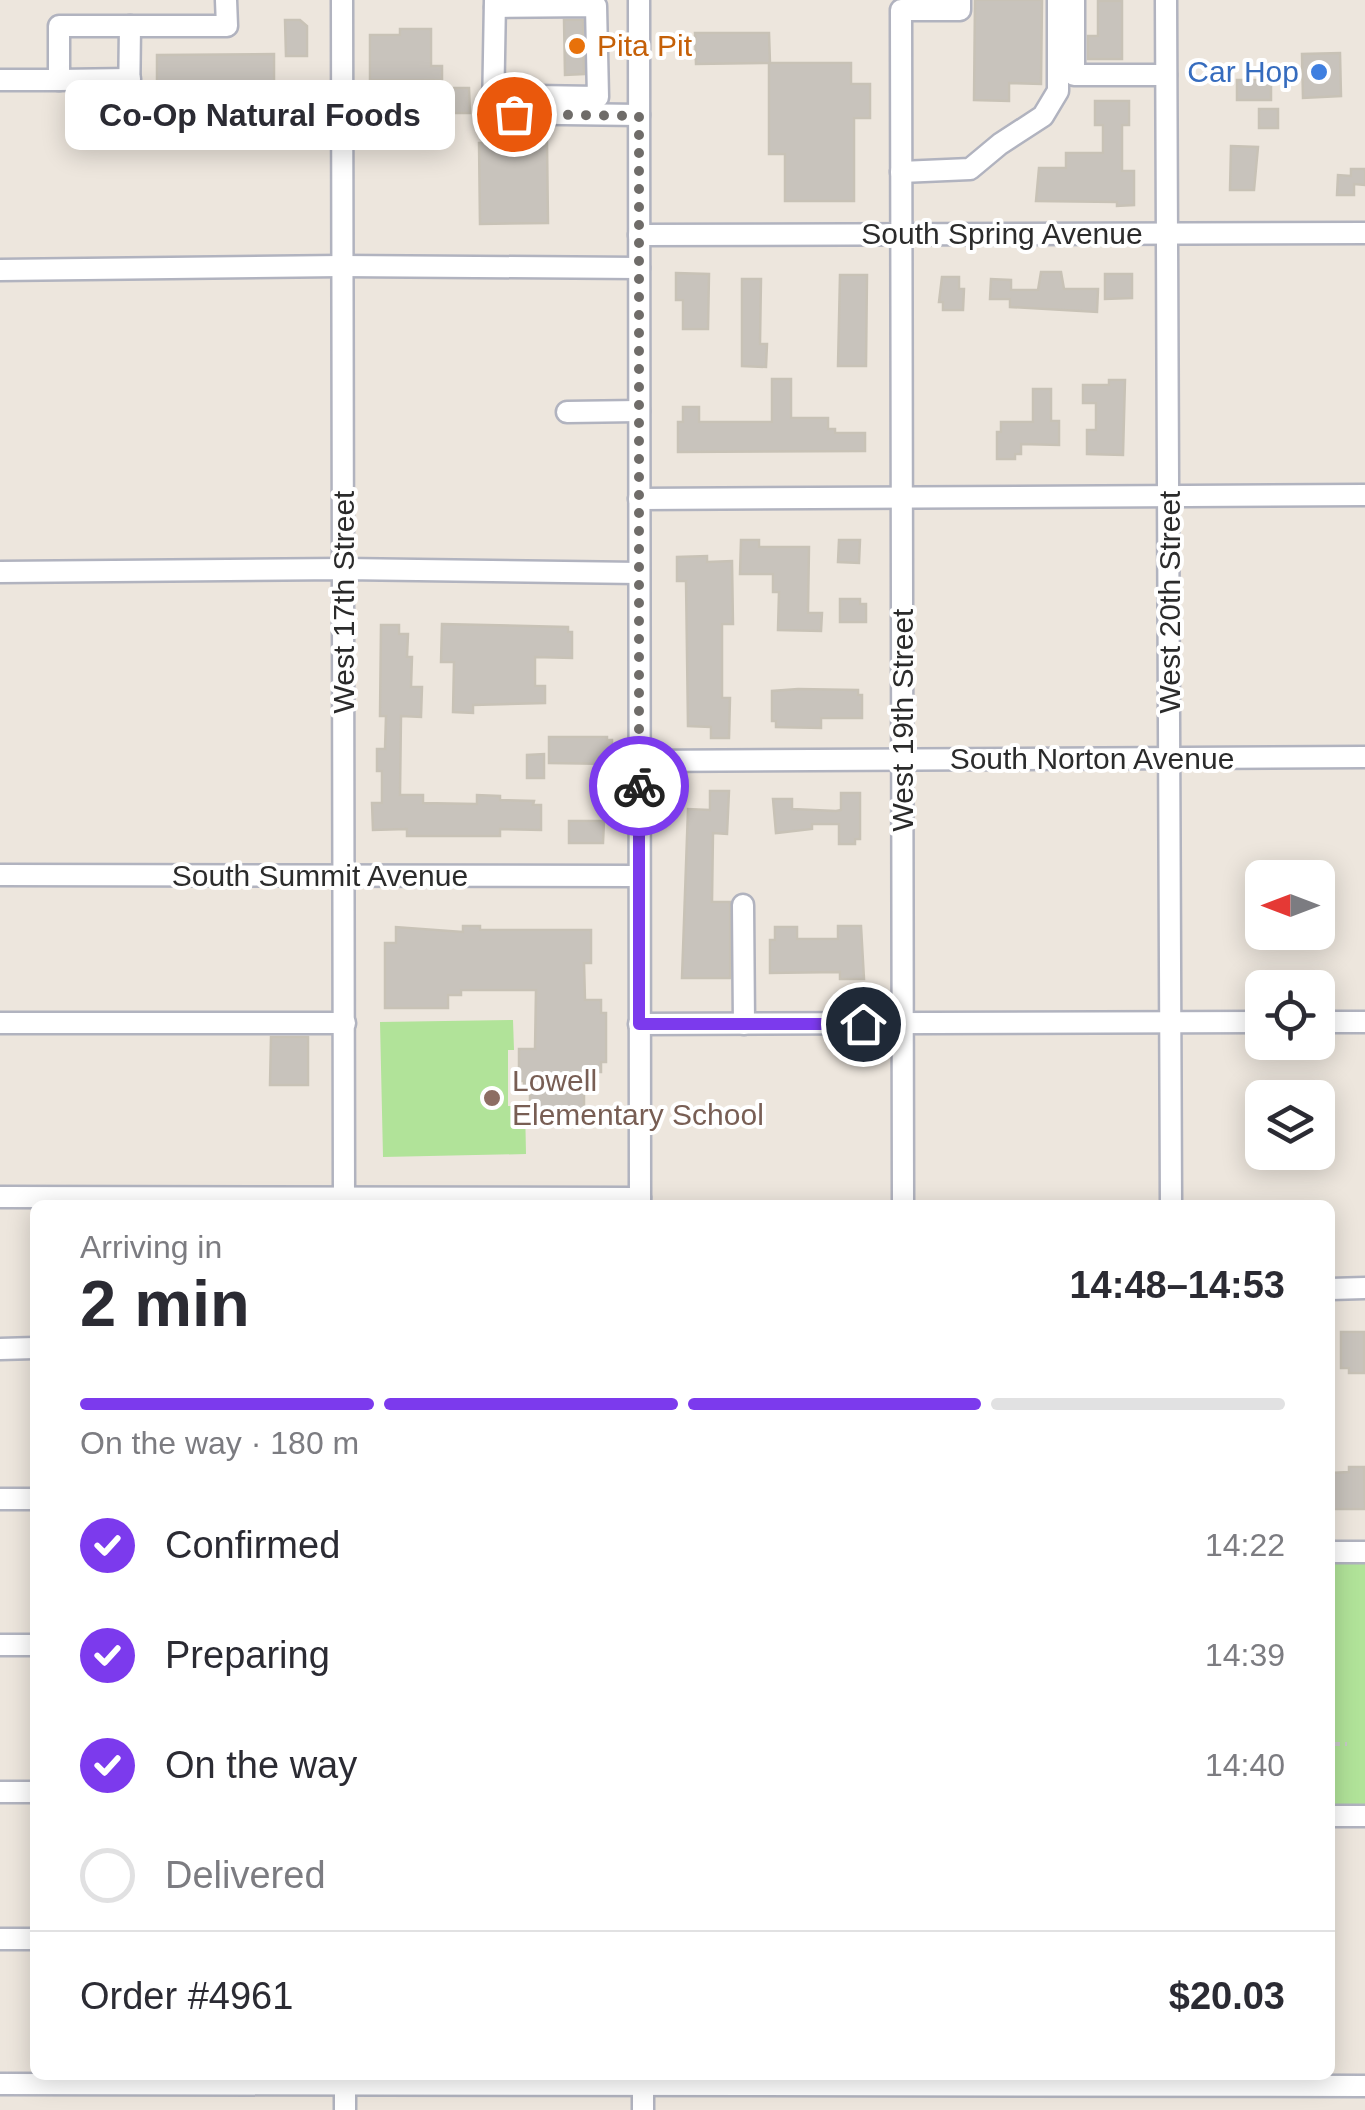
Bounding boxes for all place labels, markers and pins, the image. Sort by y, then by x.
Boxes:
place label: Pita Pit [597,29,693,62]
marker: Pita Pit [566,35,588,57]
place label: Car Hop [1187,55,1299,88]
marker: Car Hop [1308,61,1330,83]
pin [472,72,557,157]
callout: Co-Op Natural Foods [64,79,454,149]
pin [821,982,906,1067]
place label: Lowell Elementary School [512,1064,764,1131]
marker: Lowell Elementary School [481,1087,503,1109]

